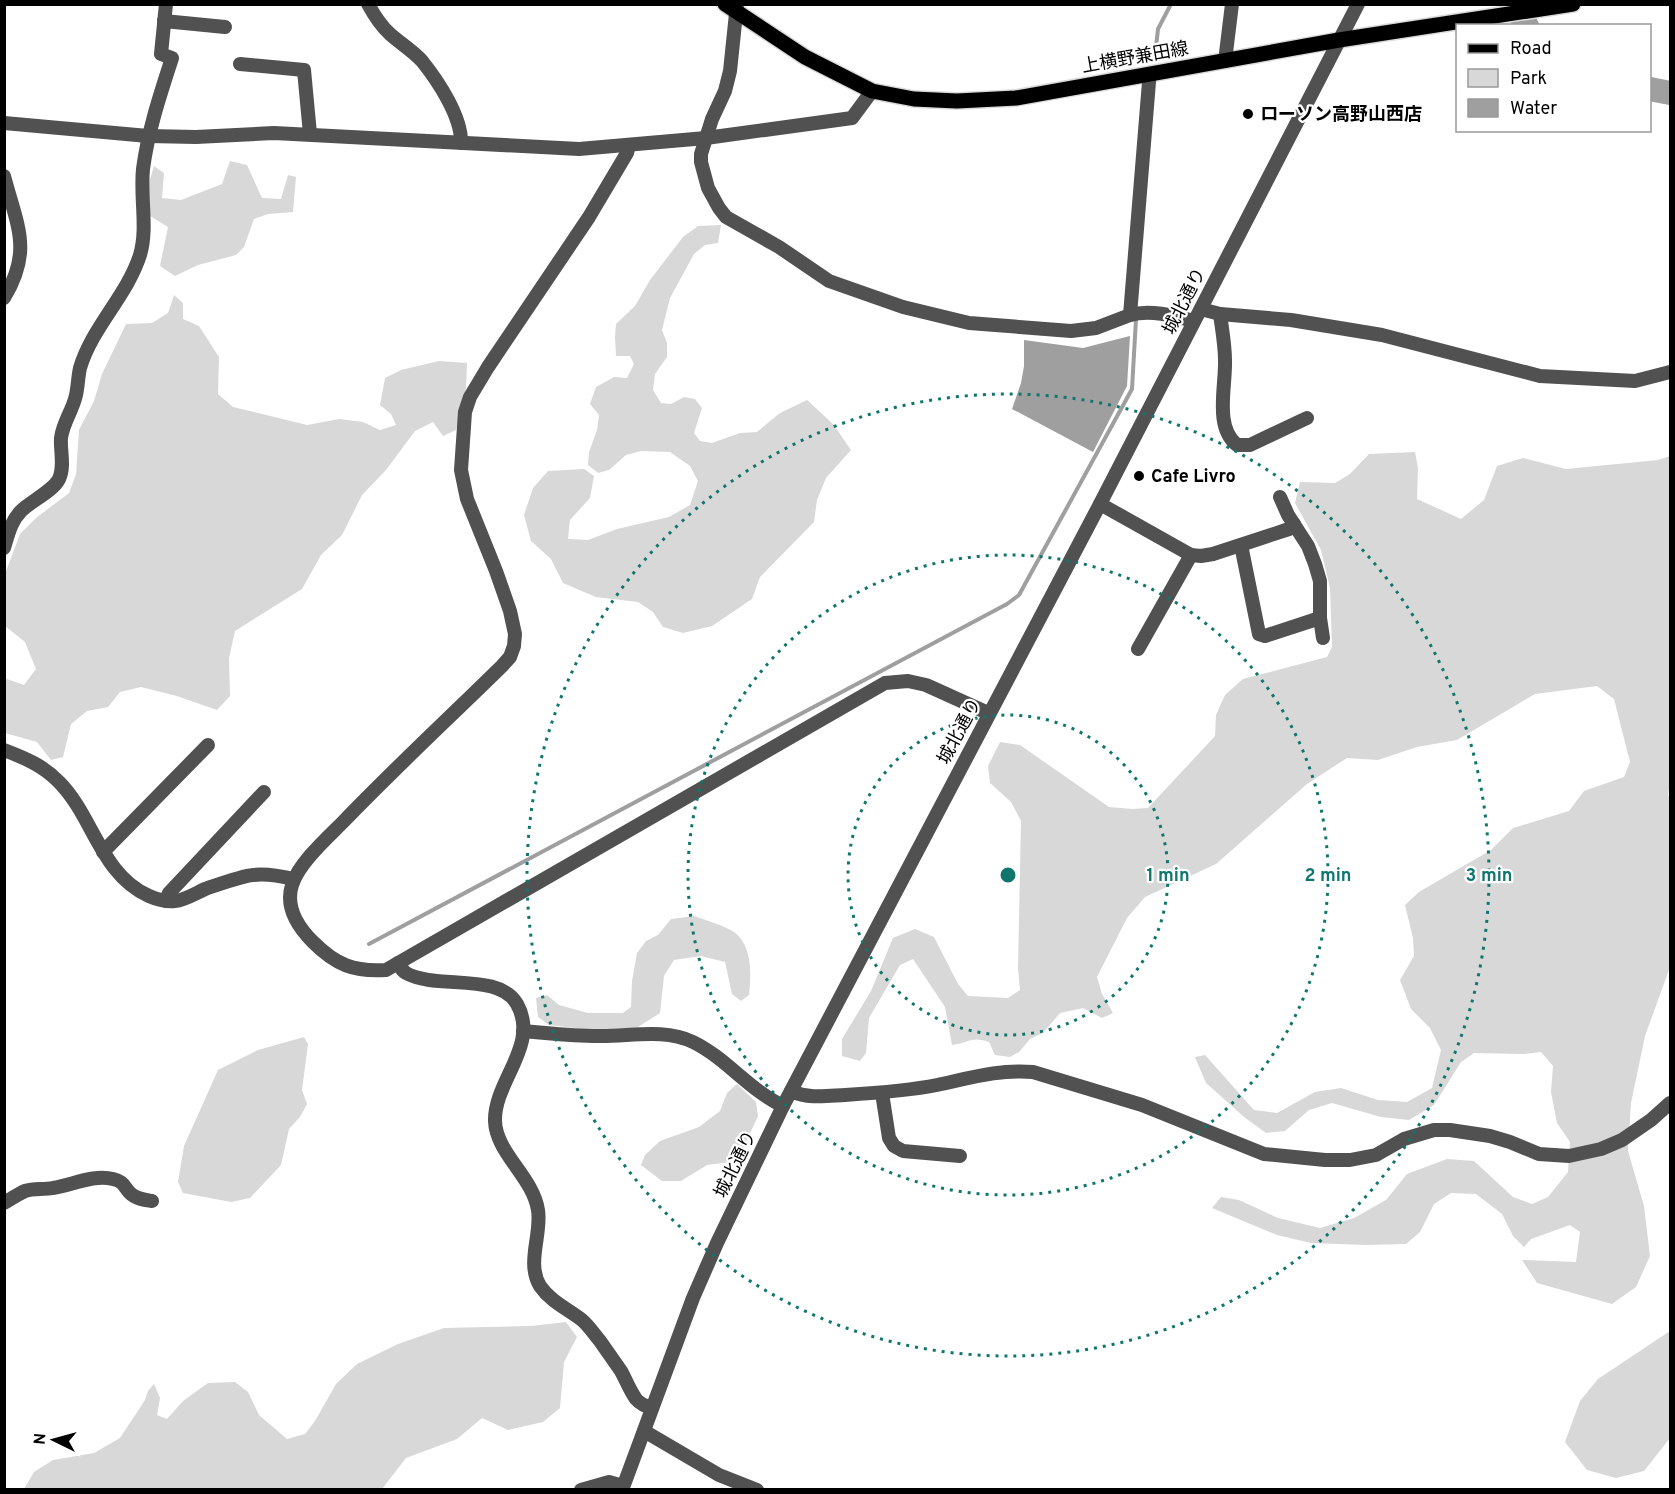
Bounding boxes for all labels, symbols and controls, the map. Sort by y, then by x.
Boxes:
legend [1456,24,1651,132]
street label: 上横野兼田線 [1080,38,1190,79]
text: Road [1510,38,1552,61]
text: Park [1510,68,1547,91]
text: Water [1510,98,1557,121]
place label: ローソン高野山西店 [1260,104,1422,127]
marker: ローソン高野山西店 [1241,107,1255,121]
street label: 城北通り [1159,264,1212,339]
place label: Cafe Livro [1151,466,1236,489]
marker: Cafe Livro [1132,469,1146,483]
street label: 城北通り [933,695,987,769]
centre of rings [998,865,1018,885]
text: 1 min [1146,865,1190,888]
text: 2 min [1304,865,1352,888]
text: 3 min [1466,865,1512,888]
street label: 城北通り [710,1127,762,1202]
north arrow [24,1410,84,1470]
text: N [31,1432,52,1445]

